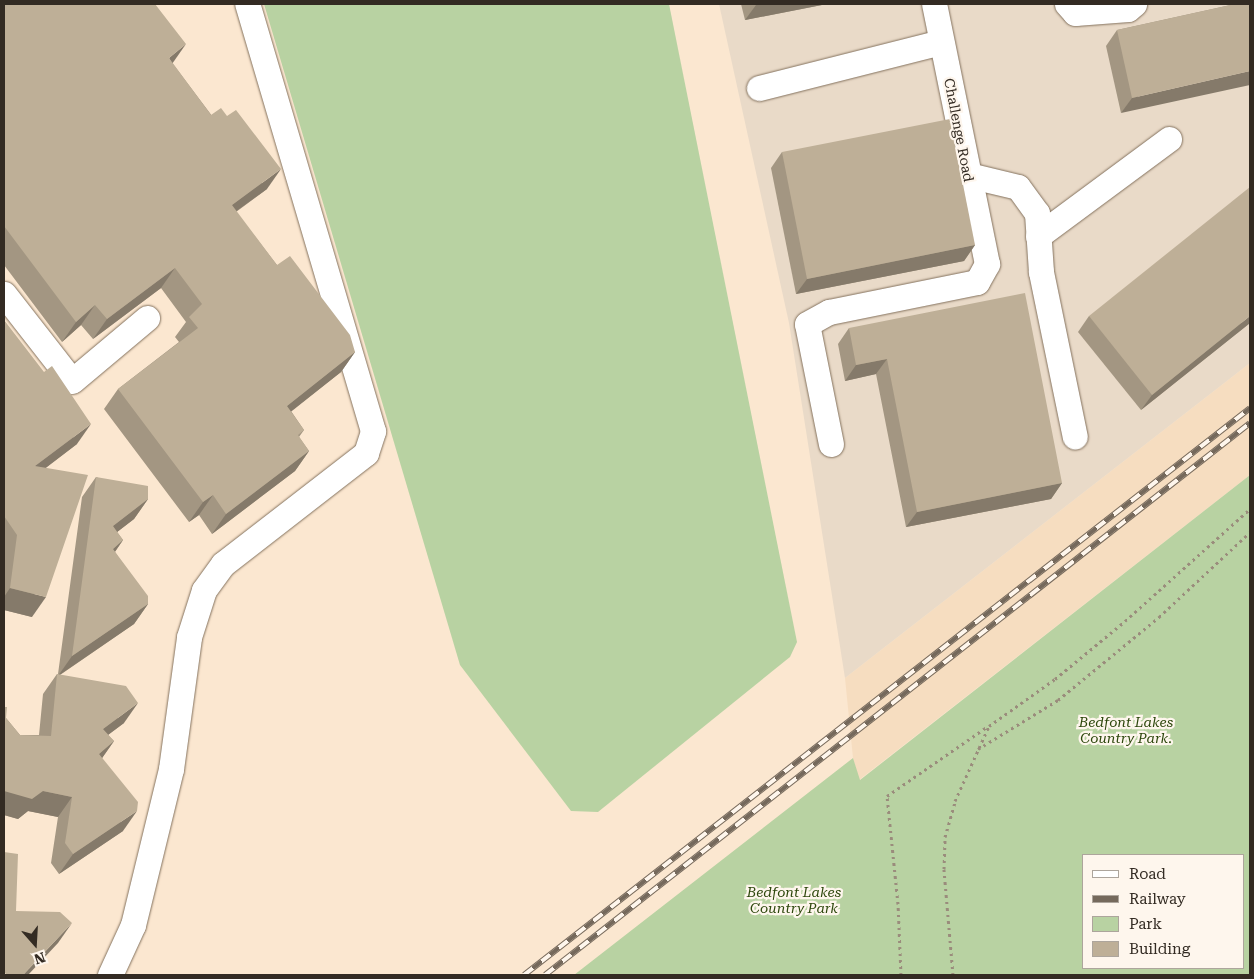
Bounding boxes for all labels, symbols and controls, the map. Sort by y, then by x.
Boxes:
street label: Challenge Road [941,77,977,183]
park label: Bedfont Lakes Country Park. [1079,714,1173,746]
legend [1082,854,1244,969]
text: Road [1129,865,1166,883]
park label: Bedfont Lakes Country Park [747,884,841,916]
text: Railway [1129,890,1186,908]
text: Park [1129,915,1162,933]
north arrow [10,919,60,969]
text: Building [1129,940,1190,958]
text: N [32,949,48,968]

